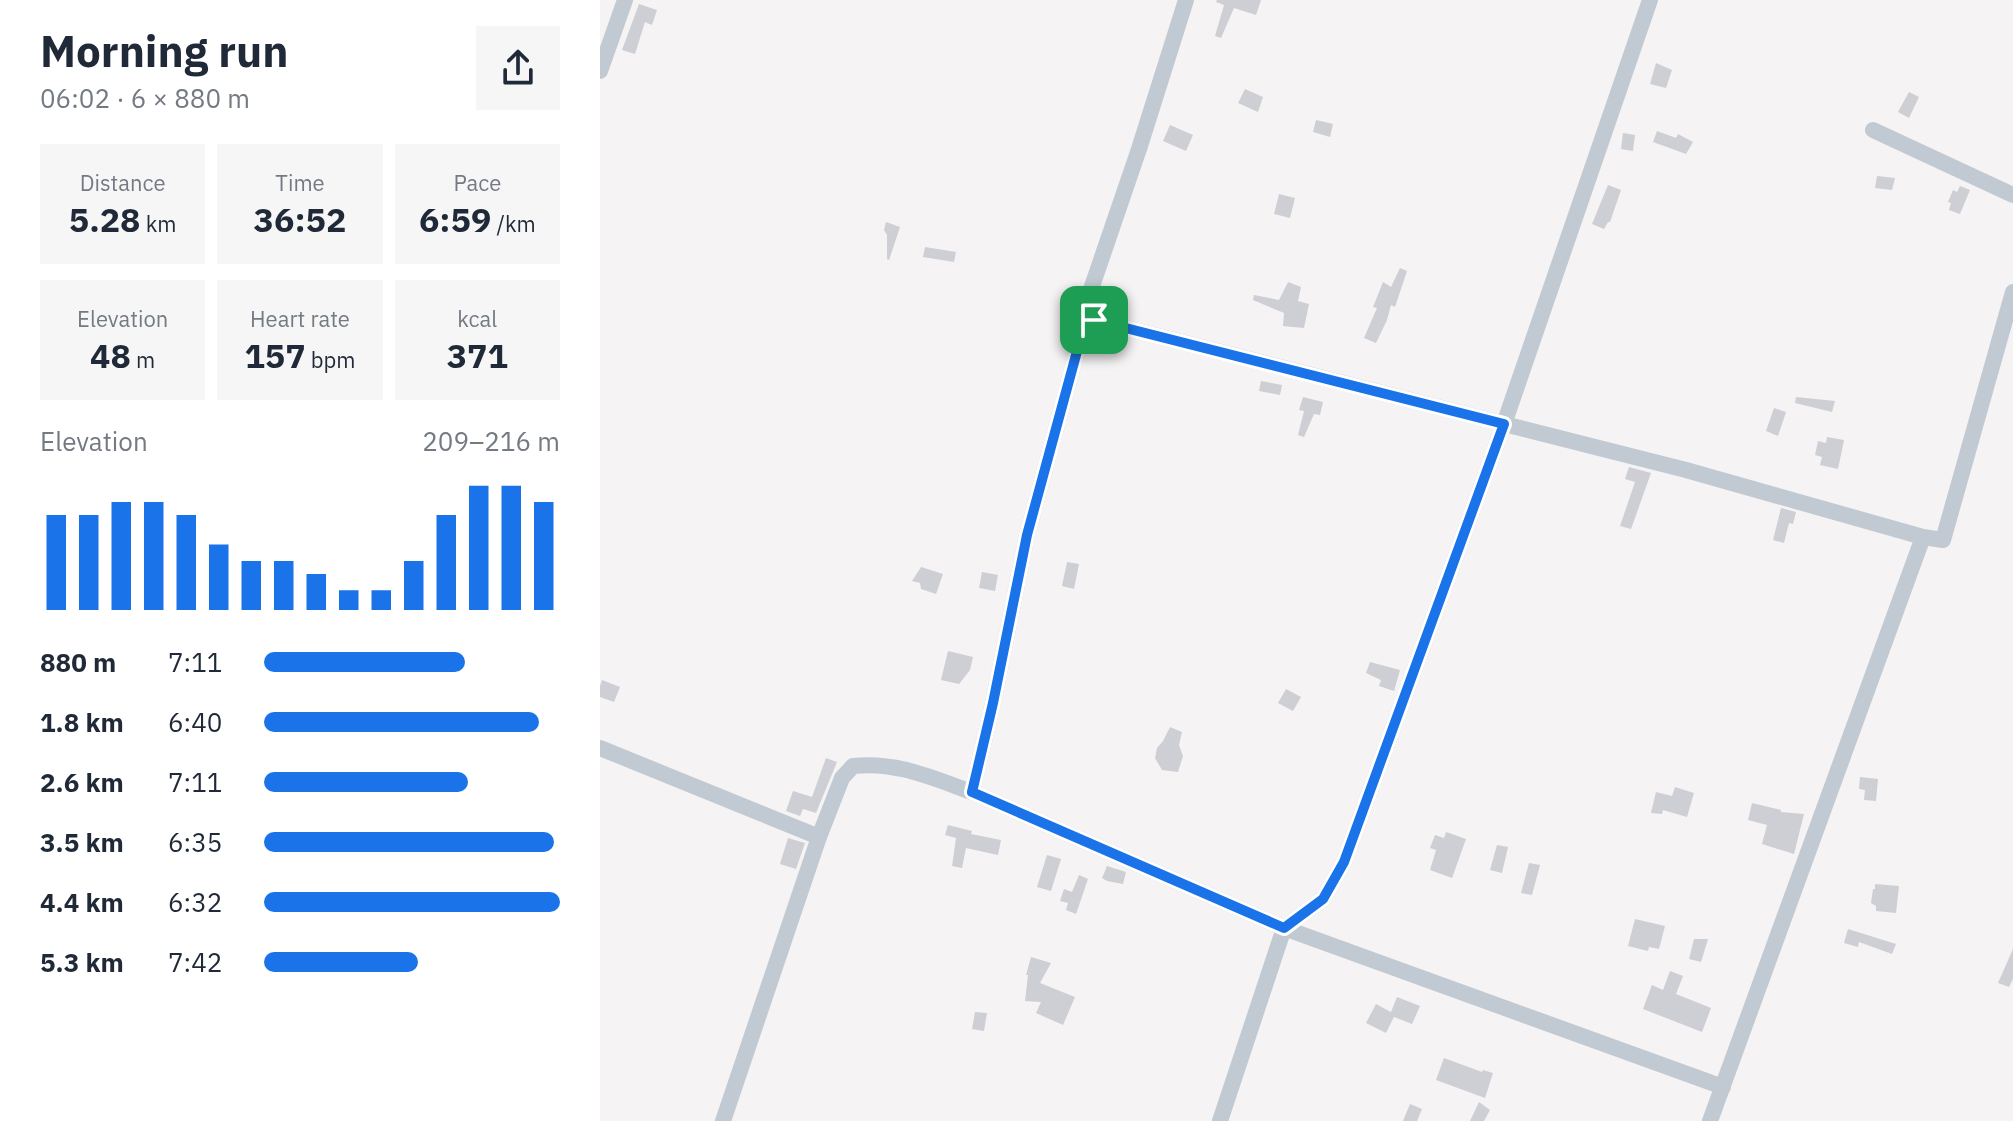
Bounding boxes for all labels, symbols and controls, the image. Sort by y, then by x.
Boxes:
text: Morning run [40,22,289,79]
button: share [476,26,560,110]
text: 06:02 · 6 × 880 m [40,81,250,115]
text: Distance [80,168,166,197]
text: Time [275,168,325,197]
text: Pace [453,168,501,197]
text: 5.28 [69,197,141,241]
text: 36:52 [254,197,346,241]
text: 6:59 [419,197,491,241]
text: km [141,209,177,238]
text: /km [491,209,536,238]
pin [1060,286,1128,354]
icon: arrive [1072,298,1116,342]
text: Elevation [77,304,168,333]
text: Heart rate [250,304,350,333]
text: kcal [457,304,497,333]
text: 48 [90,333,131,377]
text: 157 [244,333,306,377]
text: 371 [447,333,508,377]
text: m [131,345,155,374]
text: bpm [306,345,356,374]
text: Elevation [40,424,148,458]
text: 209–216 m [422,424,560,458]
text: 880 m [40,645,116,679]
text: 7:11 [168,645,222,679]
text: 1.8 km [40,705,124,739]
text: 6:40 [168,705,222,739]
text: 2.6 km [40,765,124,799]
text: 7:11 [168,765,222,799]
text: 3.5 km [40,825,124,859]
text: 6:35 [168,825,222,859]
text: 4.4 km [40,885,124,919]
text: 6:32 [168,885,222,919]
text: 5.3 km [40,945,124,979]
text: 7:42 [168,945,222,979]

